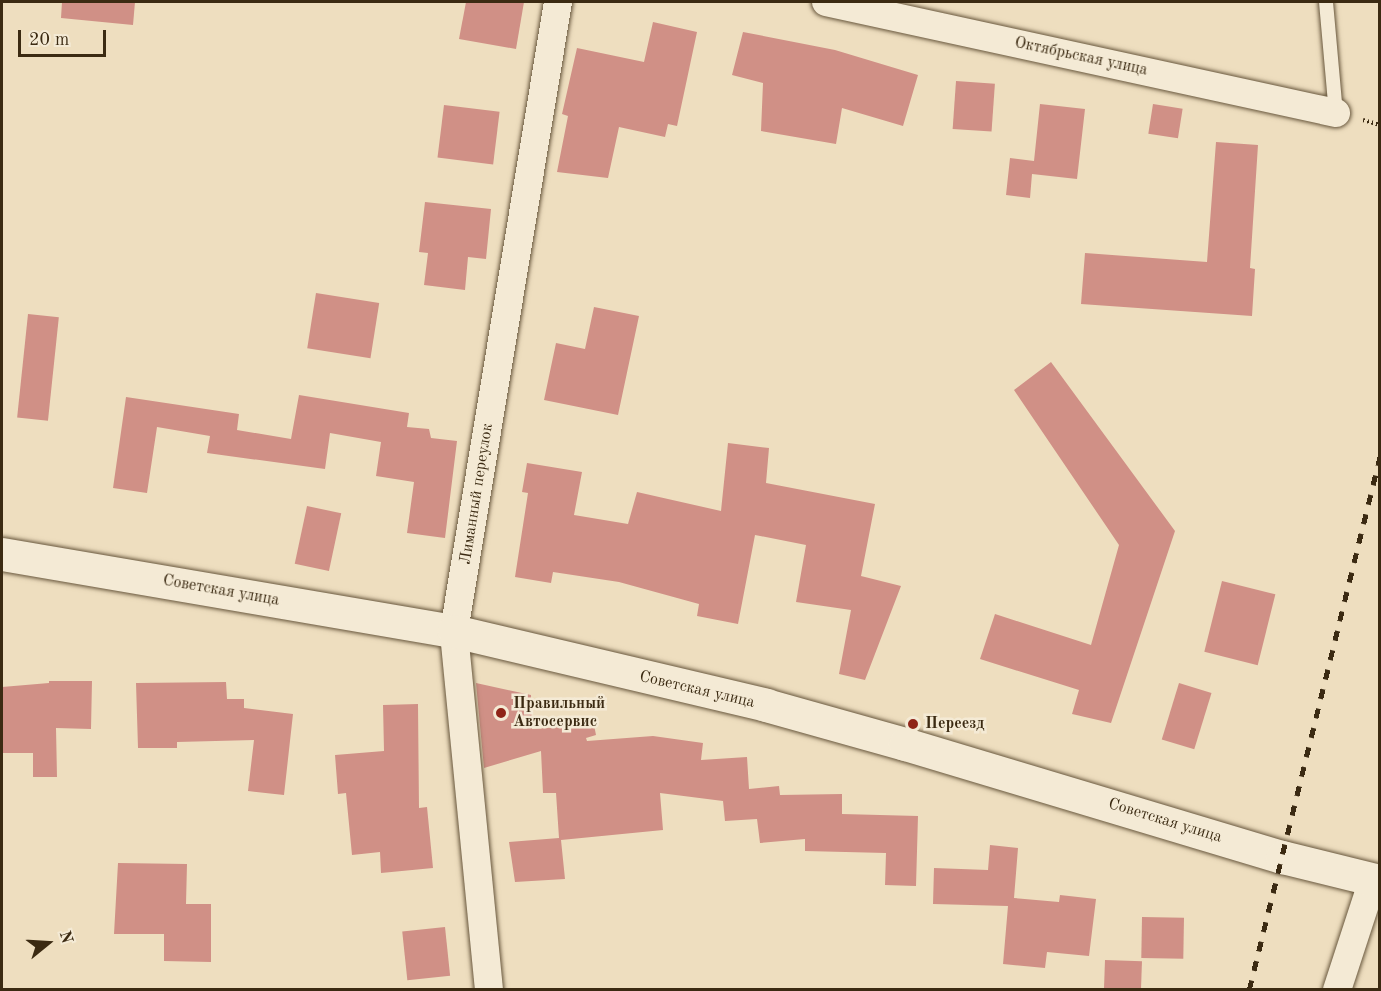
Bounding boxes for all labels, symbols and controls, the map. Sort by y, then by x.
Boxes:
scale bar [21,18,110,56]
text: 20 m [29,31,69,49]
street label: Октябрьская улица [1013,34,1149,80]
street label: Лиманный переулок [456,422,498,566]
street label: Советская улица [161,571,281,611]
street label: Советская улица [637,667,757,713]
place label: Правильный Автосервис [513,694,605,732]
marker: Правильный Автосервис [494,706,508,720]
place label: Переезд [925,714,985,734]
marker: Переезд [906,717,920,731]
street label: Советская улица [1106,795,1224,847]
north arrow [18,913,78,973]
text: N [56,929,75,946]

